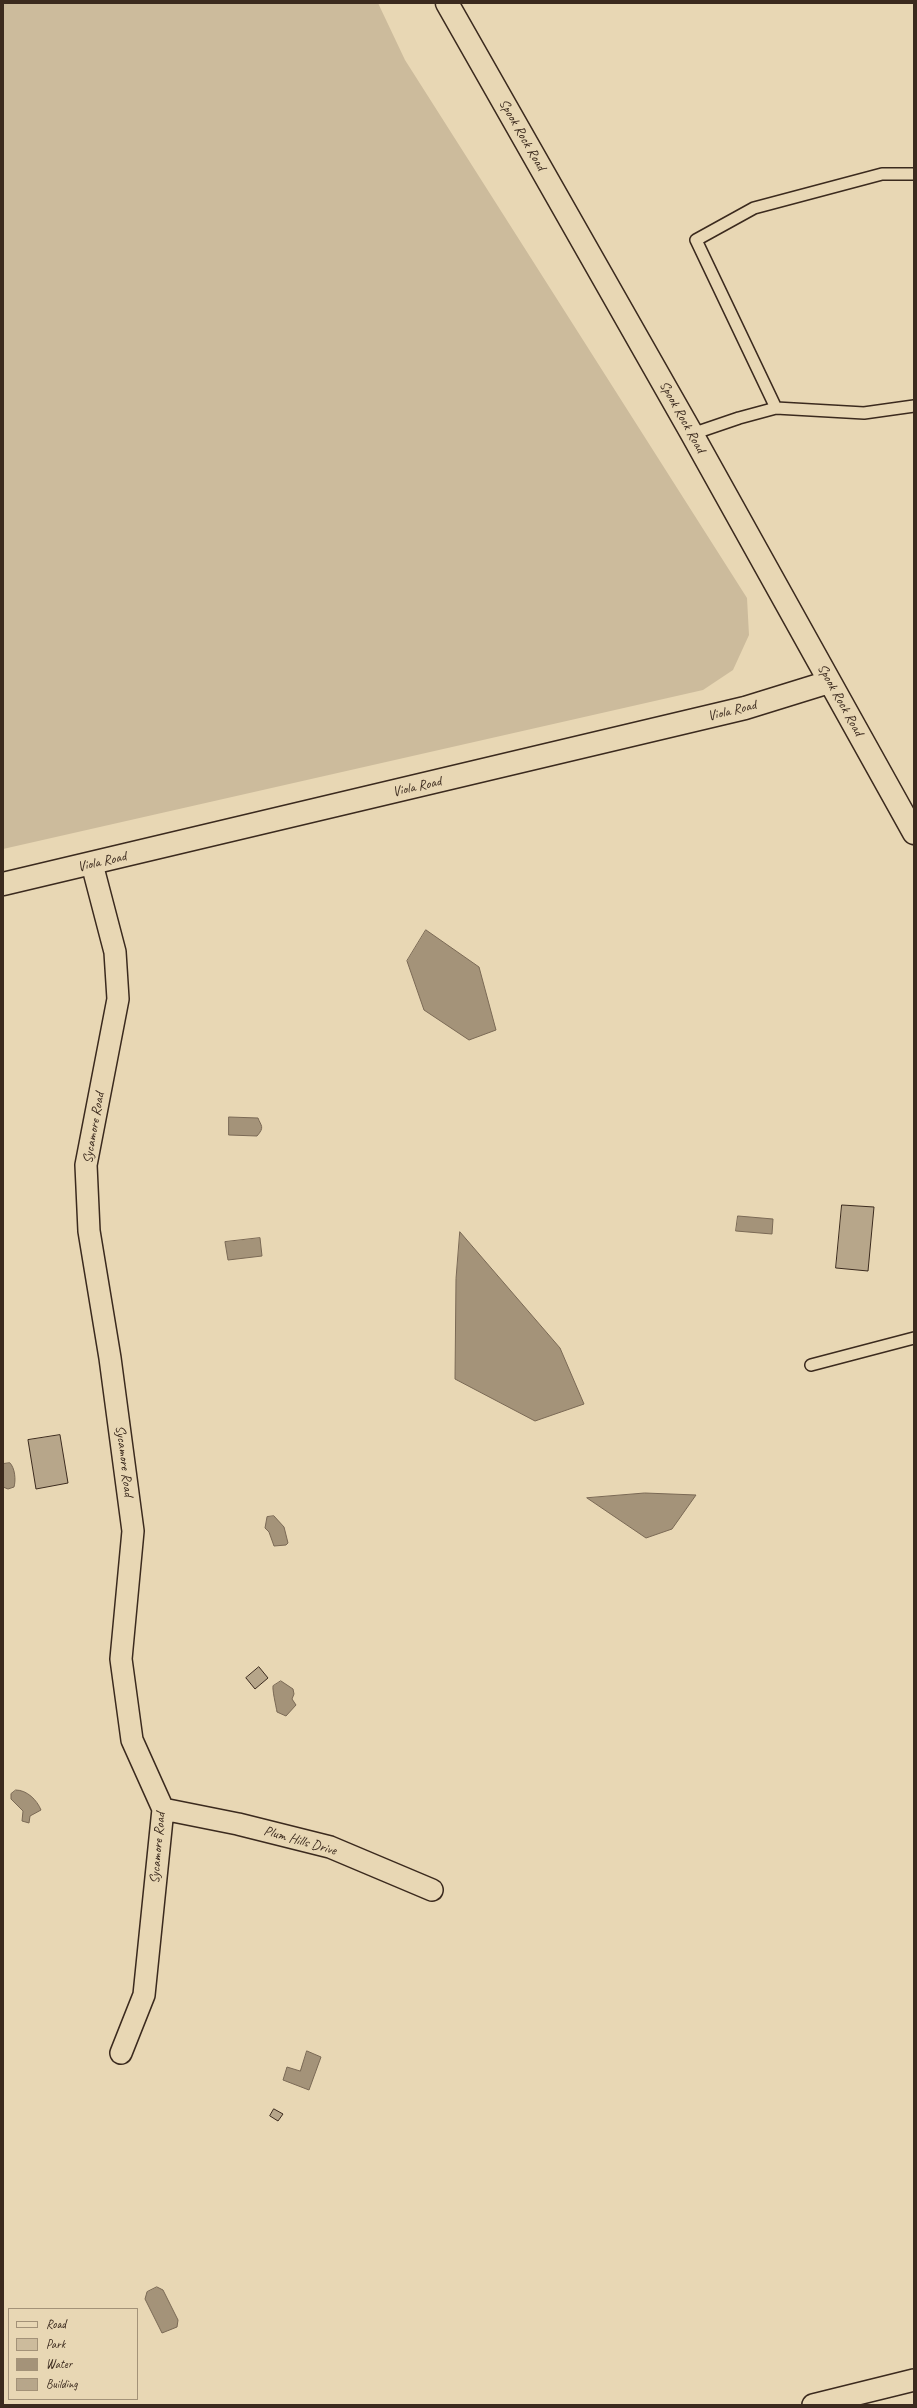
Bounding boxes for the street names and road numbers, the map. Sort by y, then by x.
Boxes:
street label: Spook Rock Road [495,96,549,174]
street label: Spook Rock Road [655,378,709,456]
street label: Spook Rock Road [813,661,867,739]
street label: Viola Road [706,697,758,725]
street label: Viola Road [391,773,443,801]
street label: Viola Road [76,848,128,876]
street label: Sycamore Road [80,1091,108,1165]
street label: Sycamore Road [111,1424,137,1498]
street label: Sycamore Road [147,1812,169,1884]
street label: Plum Hills Drive [262,1823,338,1859]

